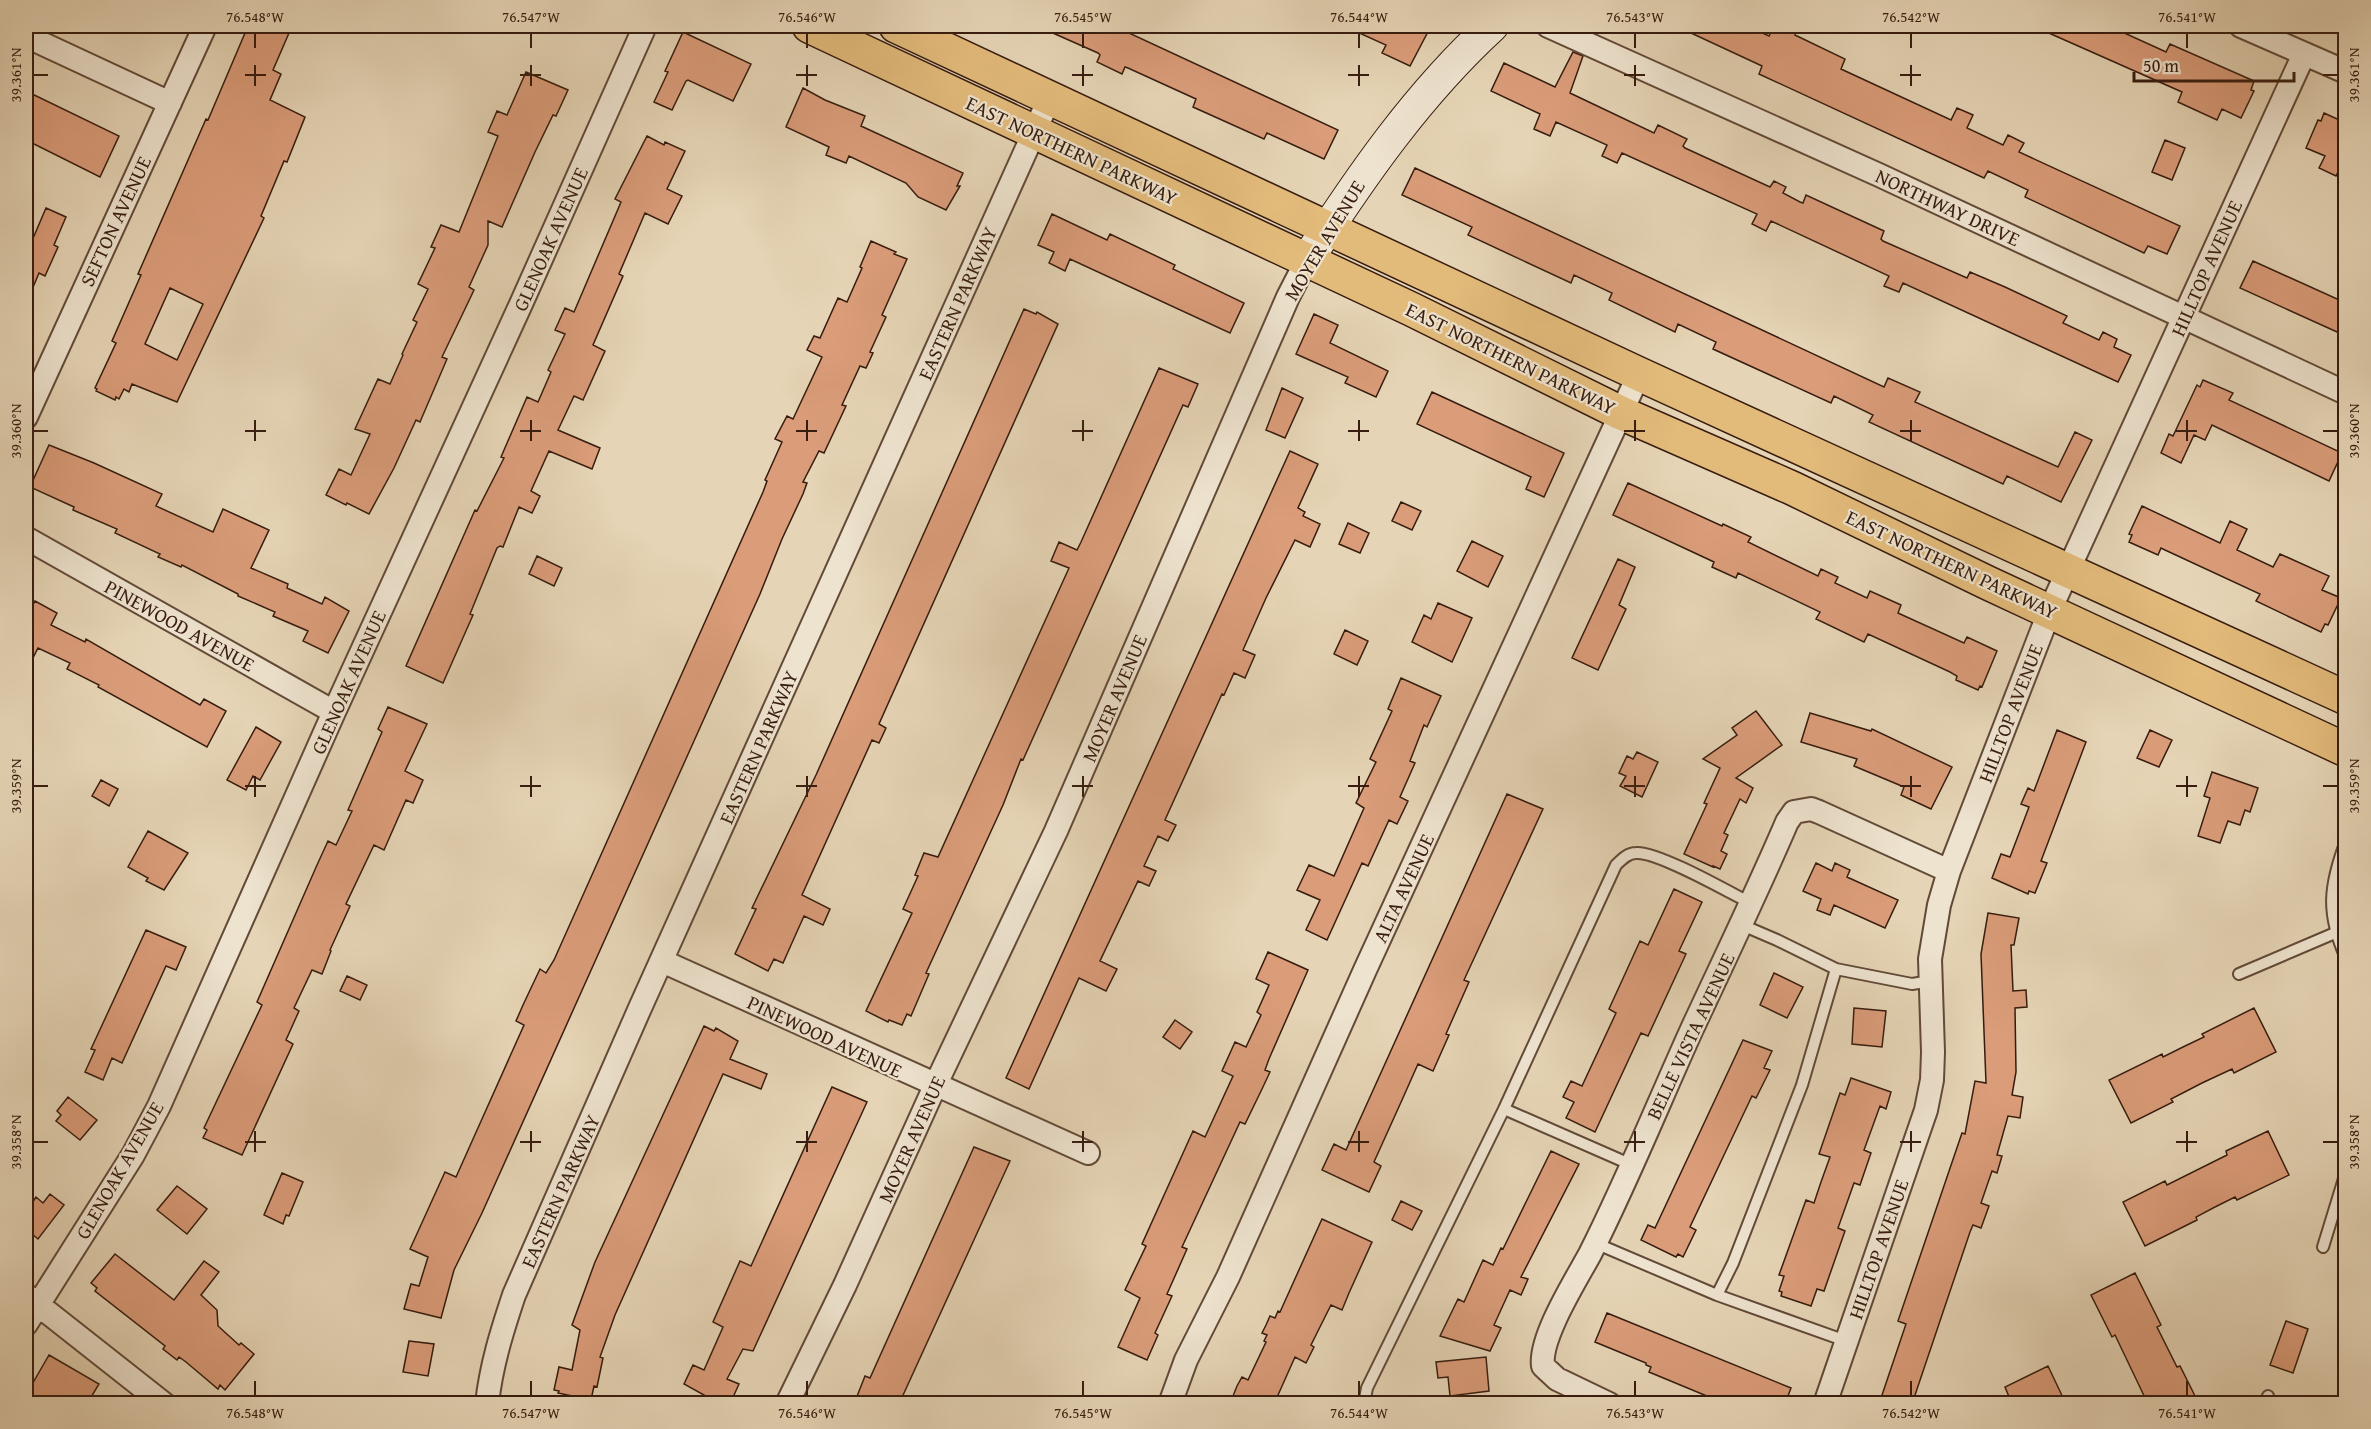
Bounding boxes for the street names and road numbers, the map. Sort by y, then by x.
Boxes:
street label: EAST NORTHERN PARKWAY [961,88,1183,212]
street label: SEFTON AVENUE [72,151,158,291]
street label: NORTHWAY DRIVE [1871,161,2025,253]
street label: GLENOAK AVENUE [505,162,595,316]
street label: MOYER AVENUE [1277,174,1371,306]
street label: HILLTOP AVENUE [2163,195,2249,341]
street label: EASTERN PARKWAY [910,222,1004,384]
street label: EAST NORTHERN PARKWAY [1401,294,1621,422]
street label: EAST NORTHERN PARKWAY [1841,502,2063,626]
street label: PINEWOOD AVENUE [100,572,260,678]
street label: GLENOAK AVENUE [303,605,393,759]
street label: MOYER AVENUE [1074,630,1154,766]
street label: HILLTOP AVENUE [1970,639,2050,787]
street label: EASTERN PARKWAY [711,666,805,828]
street label: ALTA AVENUE [1365,829,1441,947]
street label: BELLE VISTA AVENUE [1639,948,1741,1124]
street label: PINEWOOD AVENUE [743,987,907,1085]
street label: MOYER AVENUE [870,1071,952,1207]
street label: GLENOAK AVENUE [68,1096,170,1244]
street label: EASTERN PARKWAY [513,1110,607,1272]
street label: HILLTOP AVENUE [1840,1175,1916,1323]

